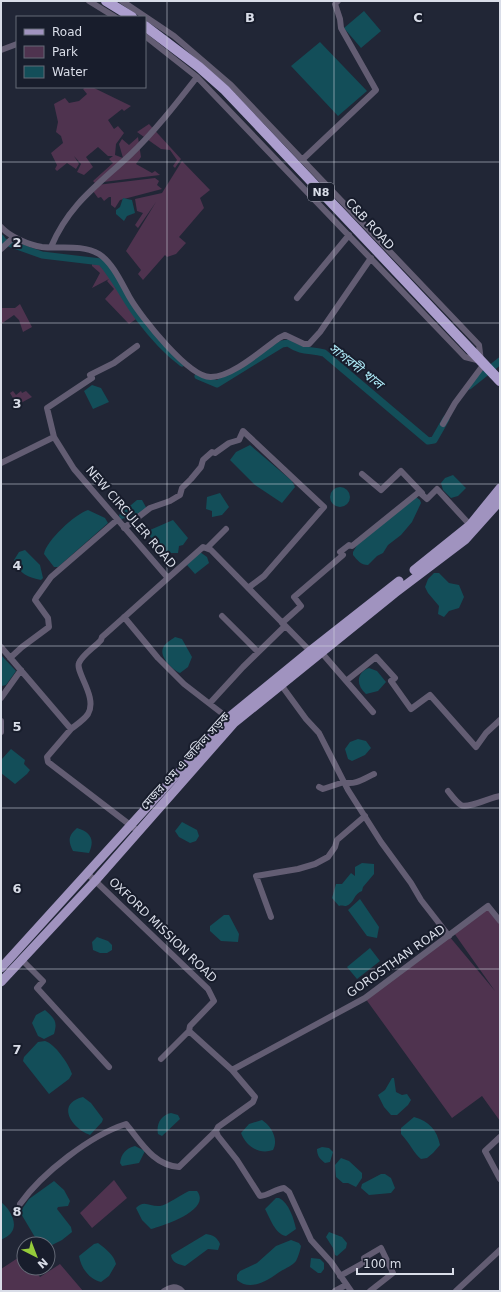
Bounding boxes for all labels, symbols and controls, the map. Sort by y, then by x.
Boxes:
text: B [245,10,255,25]
text: C [413,10,423,25]
legend [16,16,146,88]
text: Road [52,25,82,39]
text: Park [52,45,78,59]
text: Water [52,65,88,79]
road number: N8 [308,183,334,201]
street label: C&B ROAD [343,196,397,252]
text: 2 [12,235,22,250]
water label: সাগরদী খাল [326,340,388,393]
text: 3 [12,396,22,411]
street label: NEW CIRCULER ROAD [83,463,179,571]
text: 4 [12,558,22,573]
street label: মেজর এম এ জলিল সড়ক [137,709,233,813]
text: 5 [12,719,22,734]
street label: OXFORD MISSION ROAD [106,875,220,985]
text: 6 [12,881,22,896]
street label: GOROSTHAN ROAD [344,922,448,1000]
text: 7 [12,1042,22,1057]
text: 8 [12,1204,22,1219]
north arrow [16,1236,56,1276]
scale bar [357,1250,453,1276]
text: N [35,1255,50,1271]
text: 100 m [363,1257,401,1271]

